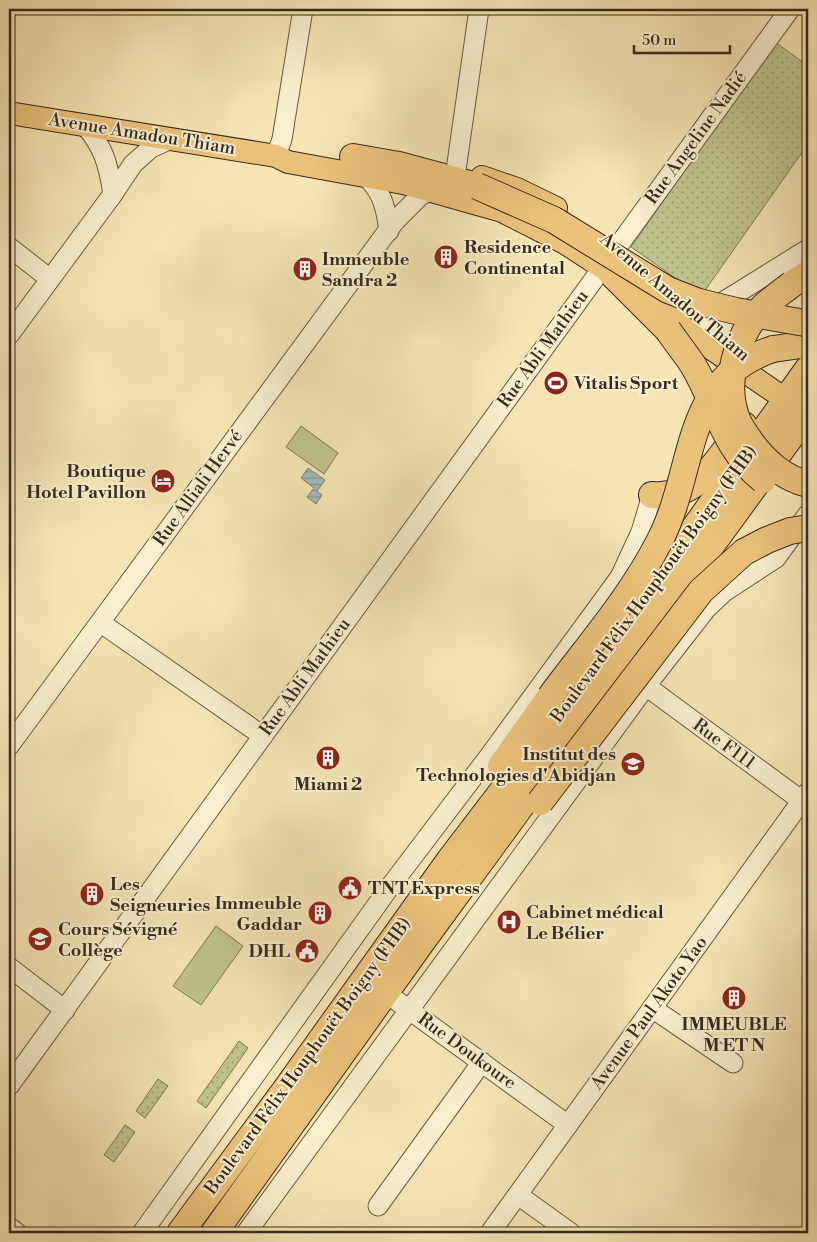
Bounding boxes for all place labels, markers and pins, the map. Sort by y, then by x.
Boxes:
place label: Residence Continental [464,236,565,280]
building icon: Residence Continental [433,244,459,270]
place label: Immeuble Sandra 2 [322,248,410,292]
building icon: Immeuble Sandra 2 [292,256,318,282]
sports icon: Vitalis Sport [543,370,569,396]
place label: Vitalis Sport [573,372,679,395]
place label: Boutique Hotel Pavillon [26,460,146,504]
hotel icon: Boutique Hotel Pavillon [150,468,176,494]
place label: Institut des Technologies d'Abidjan [416,743,616,787]
building icon: Miami 2 [315,745,341,771]
school or university icon: Institut des Technologies d'Abidjan [620,751,646,777]
place label: Miami 2 [294,773,362,796]
place label: Les Seigneuries [110,873,210,917]
public building icon: TNT Express [337,875,363,901]
place label: TNT Express [368,877,480,900]
building icon: Les Seigneuries [79,881,105,907]
place label: Immeuble Gaddar [215,892,302,936]
building icon: Immeuble Gaddar [307,900,333,926]
place label: Cabinet médical Le Bélier [526,901,664,945]
hospital icon: Cabinet médical Le Bélier [496,909,522,935]
place label: Cours Sévigné Collège [58,918,178,962]
school or university icon: Cours Sévigné Collège [27,926,53,952]
public building icon: DHL [294,938,320,964]
place label: DHL [249,940,290,963]
building icon: IMMEUBLE M ET N [721,985,747,1011]
place label: IMMEUBLE M ET N [681,1013,787,1057]

